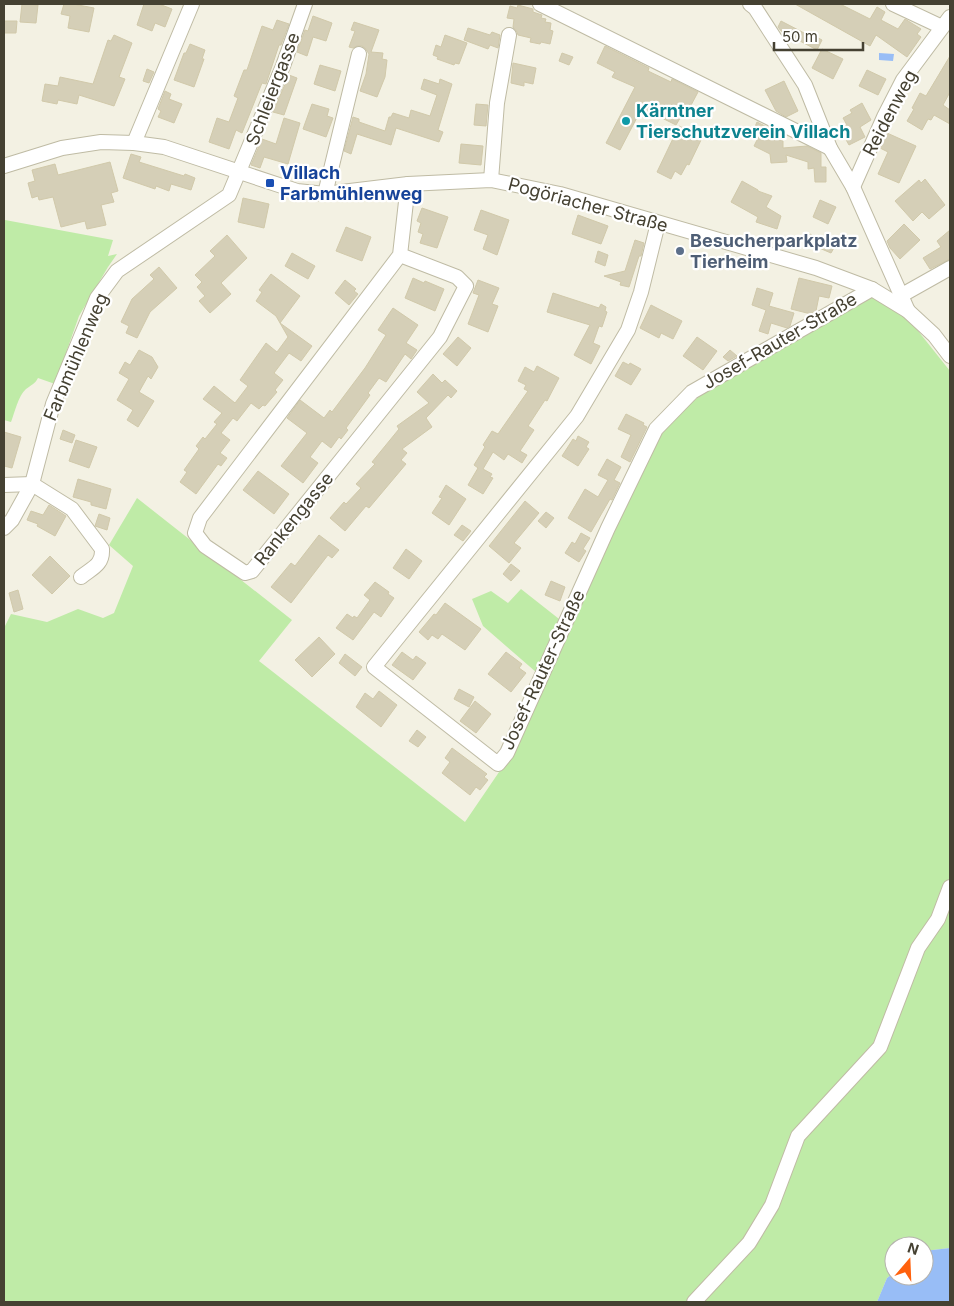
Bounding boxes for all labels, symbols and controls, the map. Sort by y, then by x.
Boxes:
scale bar [774,20,863,52]
text: 50 m [782,27,818,46]
street label: Schleiergasse [241,29,304,148]
street label: Reidenweg [858,66,921,159]
place label: Kärntner Tierschutzverein Villach [636,100,850,142]
marker: Kärntner Tierschutzverein Villach [620,115,632,127]
place label: Villach Farbmühlenweg [280,162,422,204]
street label: Pogöriacher Straße [506,173,670,236]
marker: Villach Farbmühlenweg [264,177,276,189]
place label: Besucherparkplatz Tierheim [690,230,858,272]
marker: Besucherparkplatz Tierheim [674,245,686,257]
street label: Josef-Rauter-Straße [699,288,860,393]
street label: Farbmühlenweg [39,290,112,424]
street label: Rankengasse [250,468,337,569]
street label: Josef-Rauter-Straße [496,586,589,753]
north arrow [884,1236,934,1286]
text: N [906,1238,921,1258]

